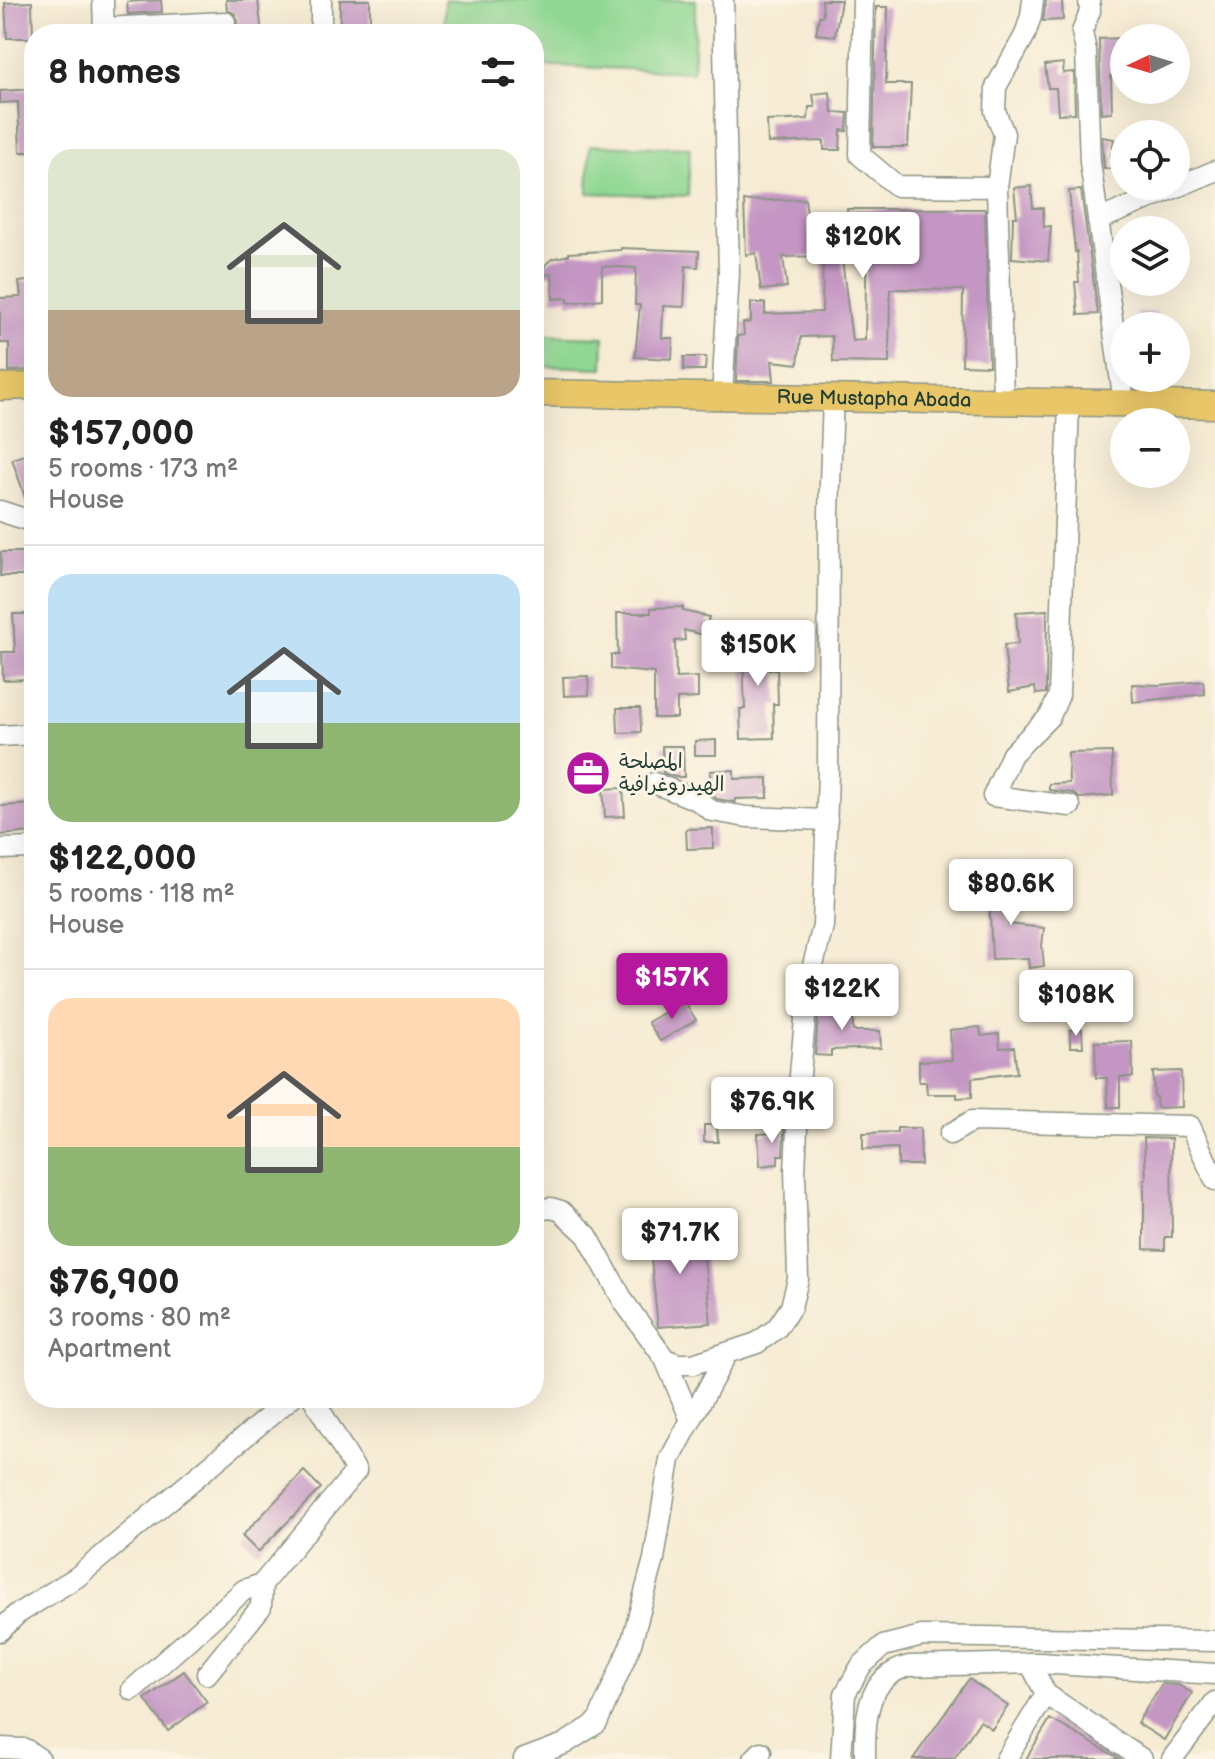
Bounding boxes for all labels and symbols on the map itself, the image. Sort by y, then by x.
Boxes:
north arrow [1110,24,1190,104]
pin: $120K [807,212,919,280]
street label: Rue Mustapha Abada [776,385,972,413]
pin: $150K [702,620,814,688]
office icon: المصلحة الهيدروغرافية [564,749,612,797]
place label: المصلحة الهيدروغرافية [619,750,725,797]
pin: $80.6K [946,859,1076,927]
pin: $157K [616,953,728,1021]
pin: $122K [786,964,898,1032]
pin: $108K [1020,970,1132,1038]
pin: $76.9K [707,1077,837,1145]
pin: $71.7K [615,1208,745,1276]

